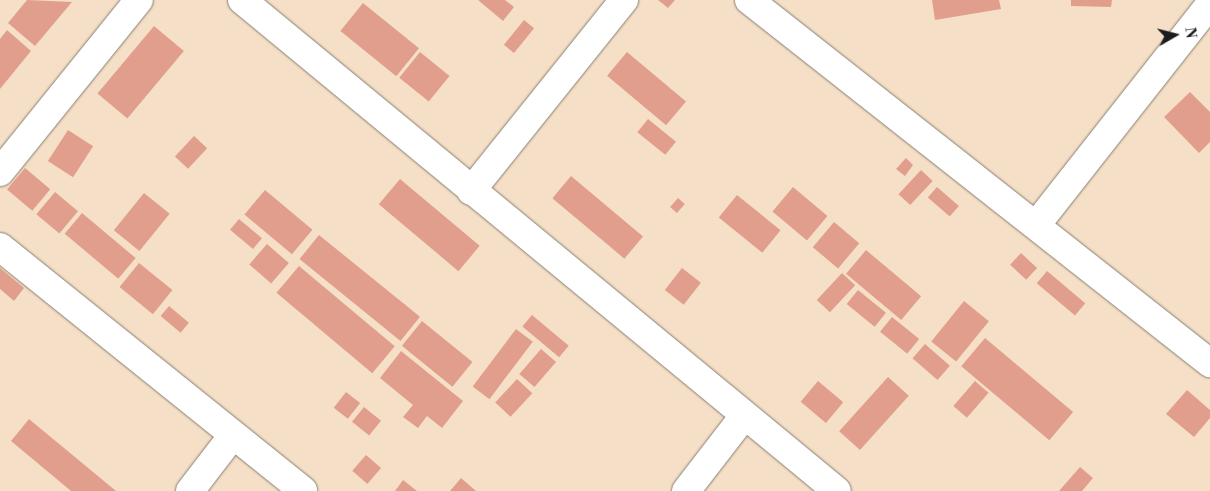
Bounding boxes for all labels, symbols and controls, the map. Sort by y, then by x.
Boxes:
north arrow [1150,10,1200,60]
text: N [1180,26,1200,40]

